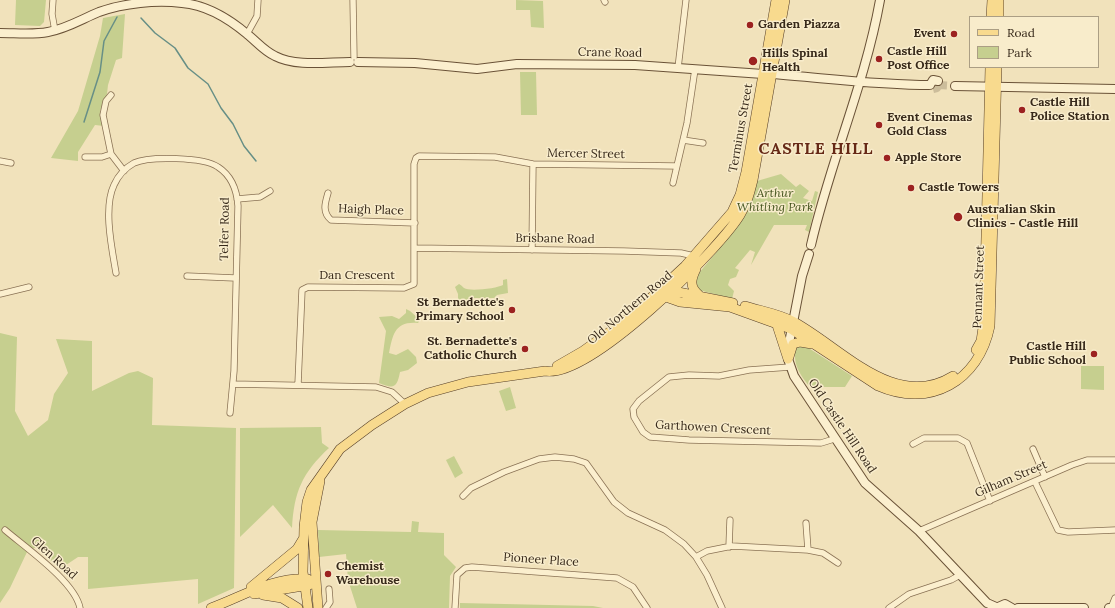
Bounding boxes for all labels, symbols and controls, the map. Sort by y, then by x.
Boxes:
legend [969,16,1099,68]
place label: Garden Piazza [758,18,840,32]
marker: Garden Piazza [745,20,755,30]
text: Road [1007,25,1035,40]
place label: Event [913,27,946,41]
marker: Event [949,29,959,39]
street label: Crane Road [578,45,642,61]
place label: Castle Hill Post Office [887,45,950,73]
text: Park [1007,45,1032,60]
place label: Hills Spinal Health [762,47,828,75]
marker: Castle Hill Post Office [874,54,884,64]
marker: Hills Spinal Health [747,55,759,67]
street label: Terminus Street [726,82,756,174]
place label: Castle Hill Police Station [1030,96,1109,124]
marker: Castle Hill Police Station [1017,105,1027,115]
place label: Event Cinemas Gold Class [887,111,972,139]
marker: Event Cinemas Gold Class [874,120,884,130]
district label: CASTLE HILL [759,139,873,159]
street label: Mercer Street [547,146,625,162]
place label: Apple Store [895,151,962,165]
marker: Apple Store [882,153,892,163]
place label: Castle Towers [919,181,999,195]
marker: Castle Towers [906,183,916,193]
park label: Arthur Whitling Park [737,187,813,215]
street label: Telfer Road [217,197,233,261]
street label: Haigh Place [338,202,404,218]
place label: Australian Skin Clinics - Castle Hill [967,203,1078,231]
marker: Australian Skin Clinics - Castle Hill [952,211,964,223]
street label: Brisbane Road [515,231,595,247]
street label: Pennant Street [970,245,988,329]
street label: Old Northern Road [585,268,675,348]
street label: Dan Crescent [319,269,395,283]
place label: St Bernadette's Primary School [416,296,504,324]
marker: St Bernadette's Primary School [507,305,517,315]
place label: St. Bernadette's Catholic Church [424,335,517,363]
place label: Castle Hill Public School [1009,340,1086,368]
marker: St. Bernadette's Catholic Church [520,344,530,354]
marker: Castle Hill Public School [1089,349,1099,359]
street label: Old Castle Hill Road [805,376,879,476]
street label: Garthowen Crescent [655,418,771,438]
street label: Gilham Street [973,457,1049,501]
street label: Glen Road [28,534,80,582]
street label: Pioneer Place [503,550,579,570]
place label: Chemist Warehouse [336,560,400,588]
marker: Chemist Warehouse [323,569,333,579]

